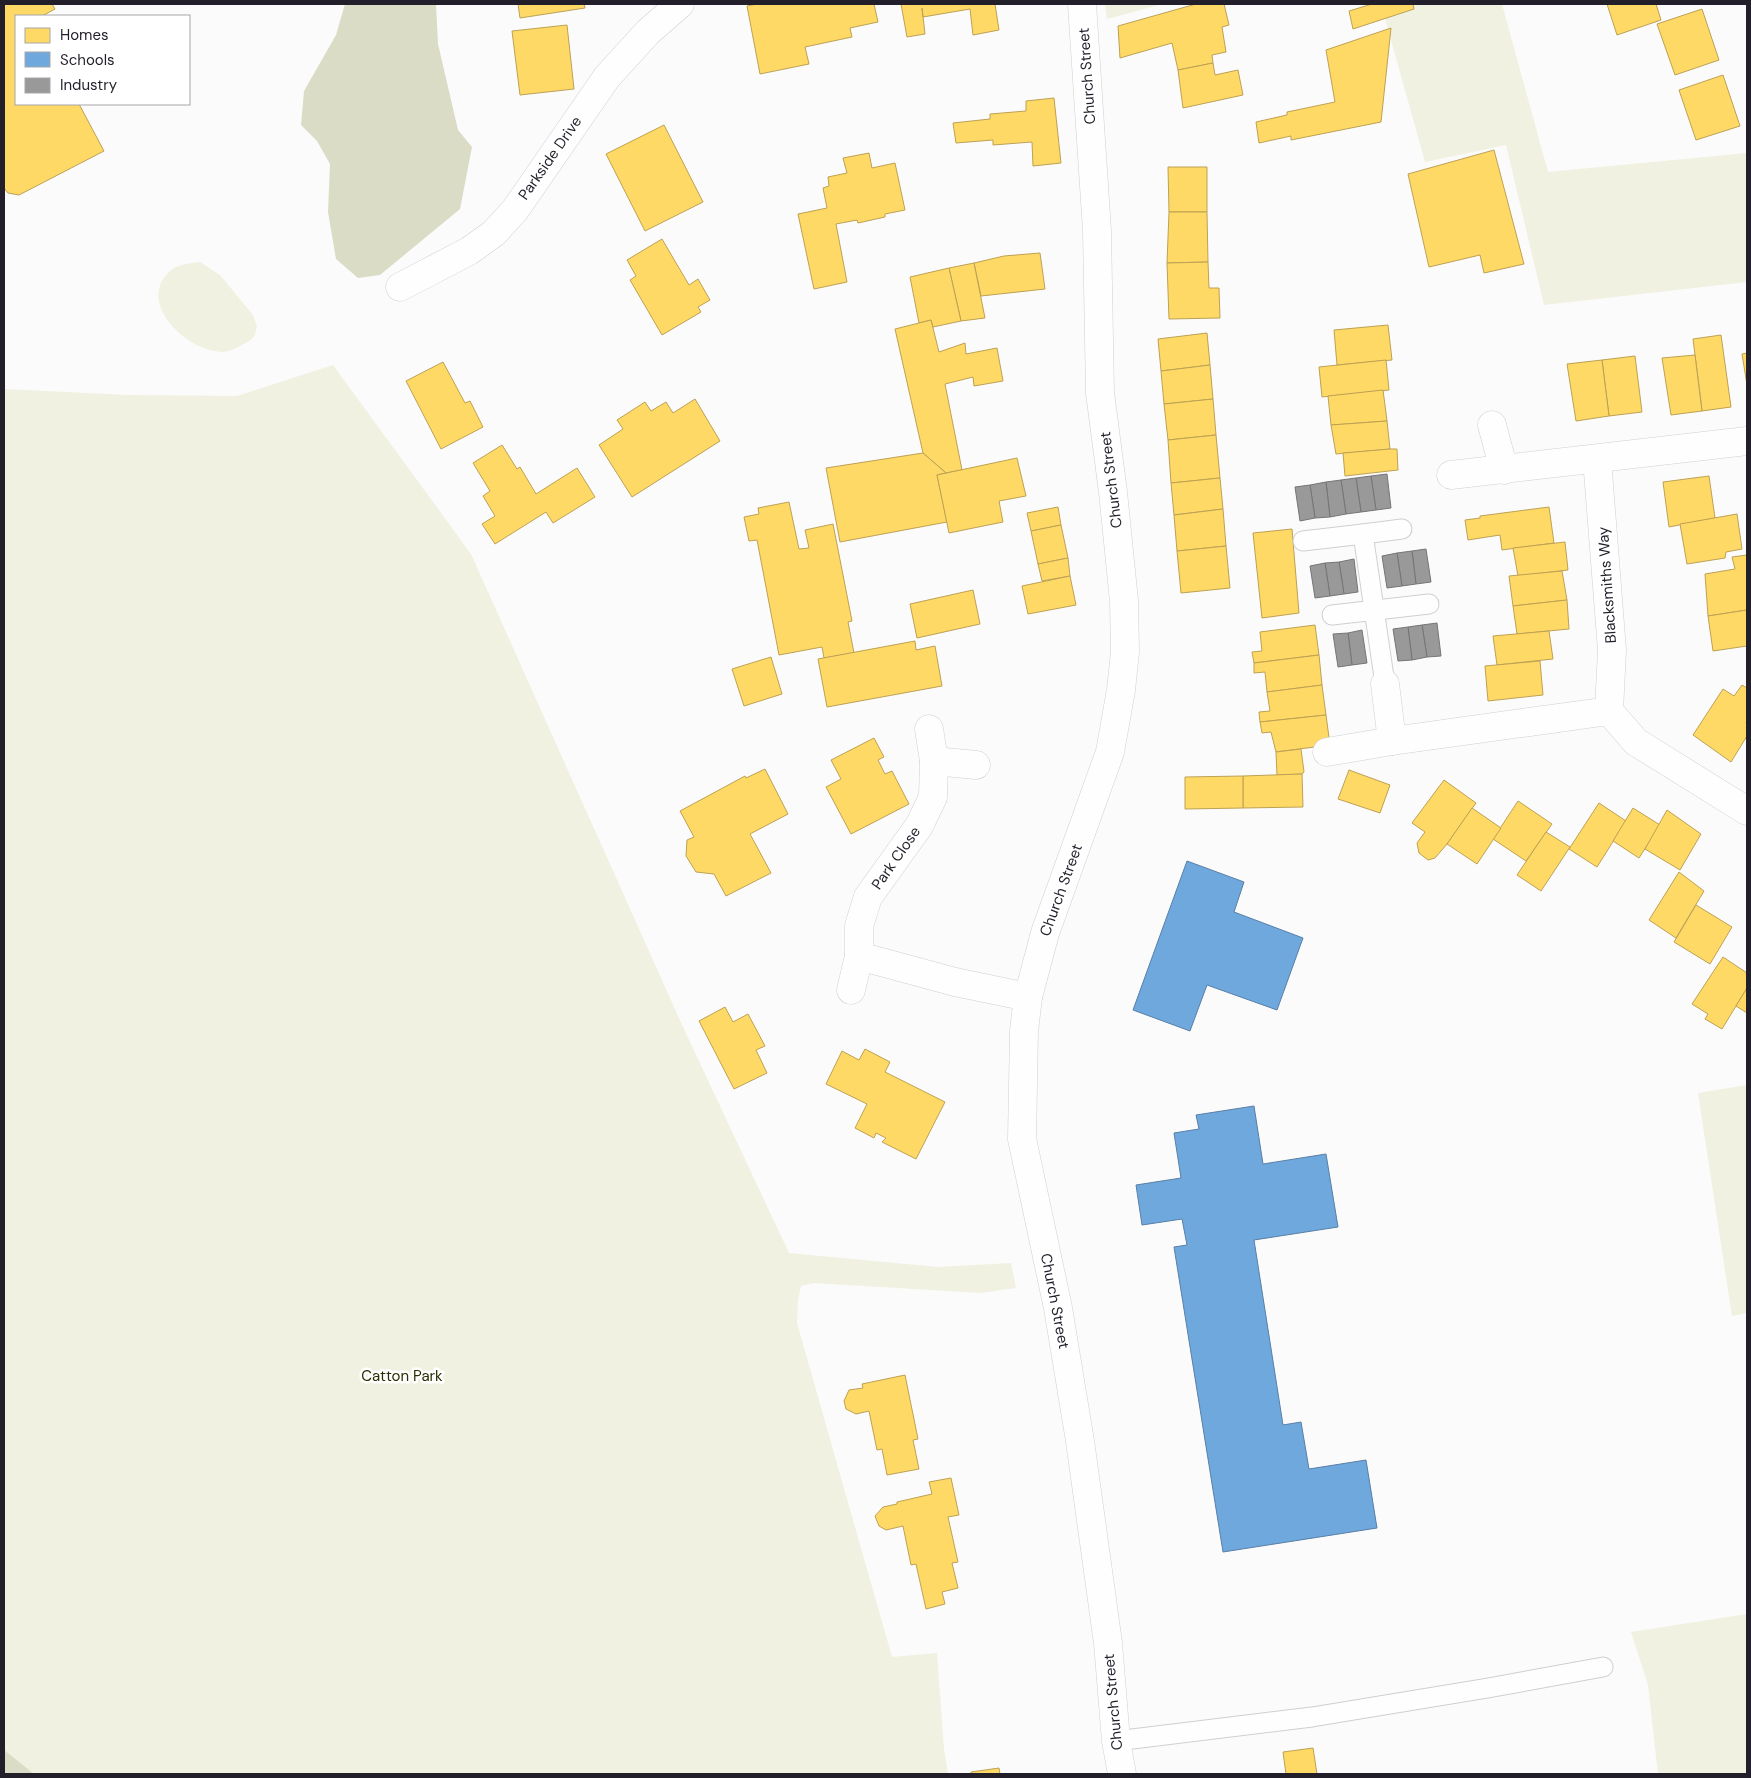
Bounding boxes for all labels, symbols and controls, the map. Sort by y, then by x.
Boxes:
legend [15,15,190,105]
text: Homes [60,25,109,45]
street label: Church Street [1074,27,1100,125]
text: Schools [60,50,115,70]
text: Industry [60,75,118,95]
street label: Parkside Drive [514,112,586,204]
street label: Church Street [1095,431,1127,529]
street label: Blacksmiths Way [1593,525,1621,644]
street label: Park Close [867,822,925,894]
street label: Church Street [1035,841,1087,939]
street label: Church Street [1036,1252,1074,1351]
park label: Catton Park [361,1366,443,1386]
street label: Church Street [1099,1653,1127,1751]

